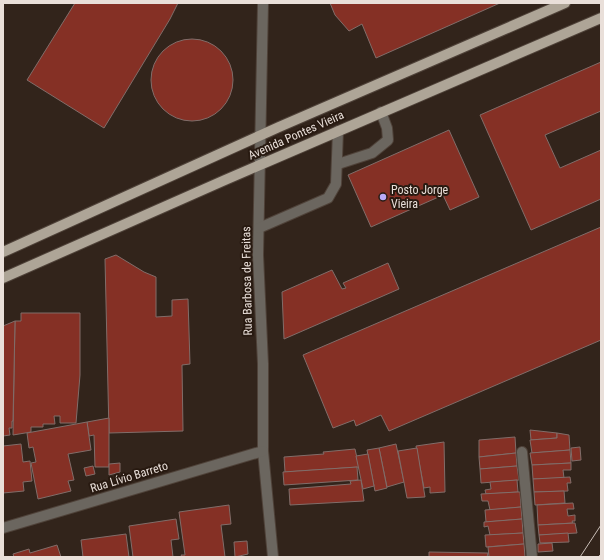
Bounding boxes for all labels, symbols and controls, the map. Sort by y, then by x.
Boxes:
street label: Avenida Pontes Vieira [246,108,346,162]
place label: Posto Jorge Vieira [391,183,449,211]
marker: Posto Jorge Vieira [378,192,388,202]
street label: Rua Barbosa de Freitas [239,226,255,336]
street label: Rua Lívio Barreto [88,459,170,495]

